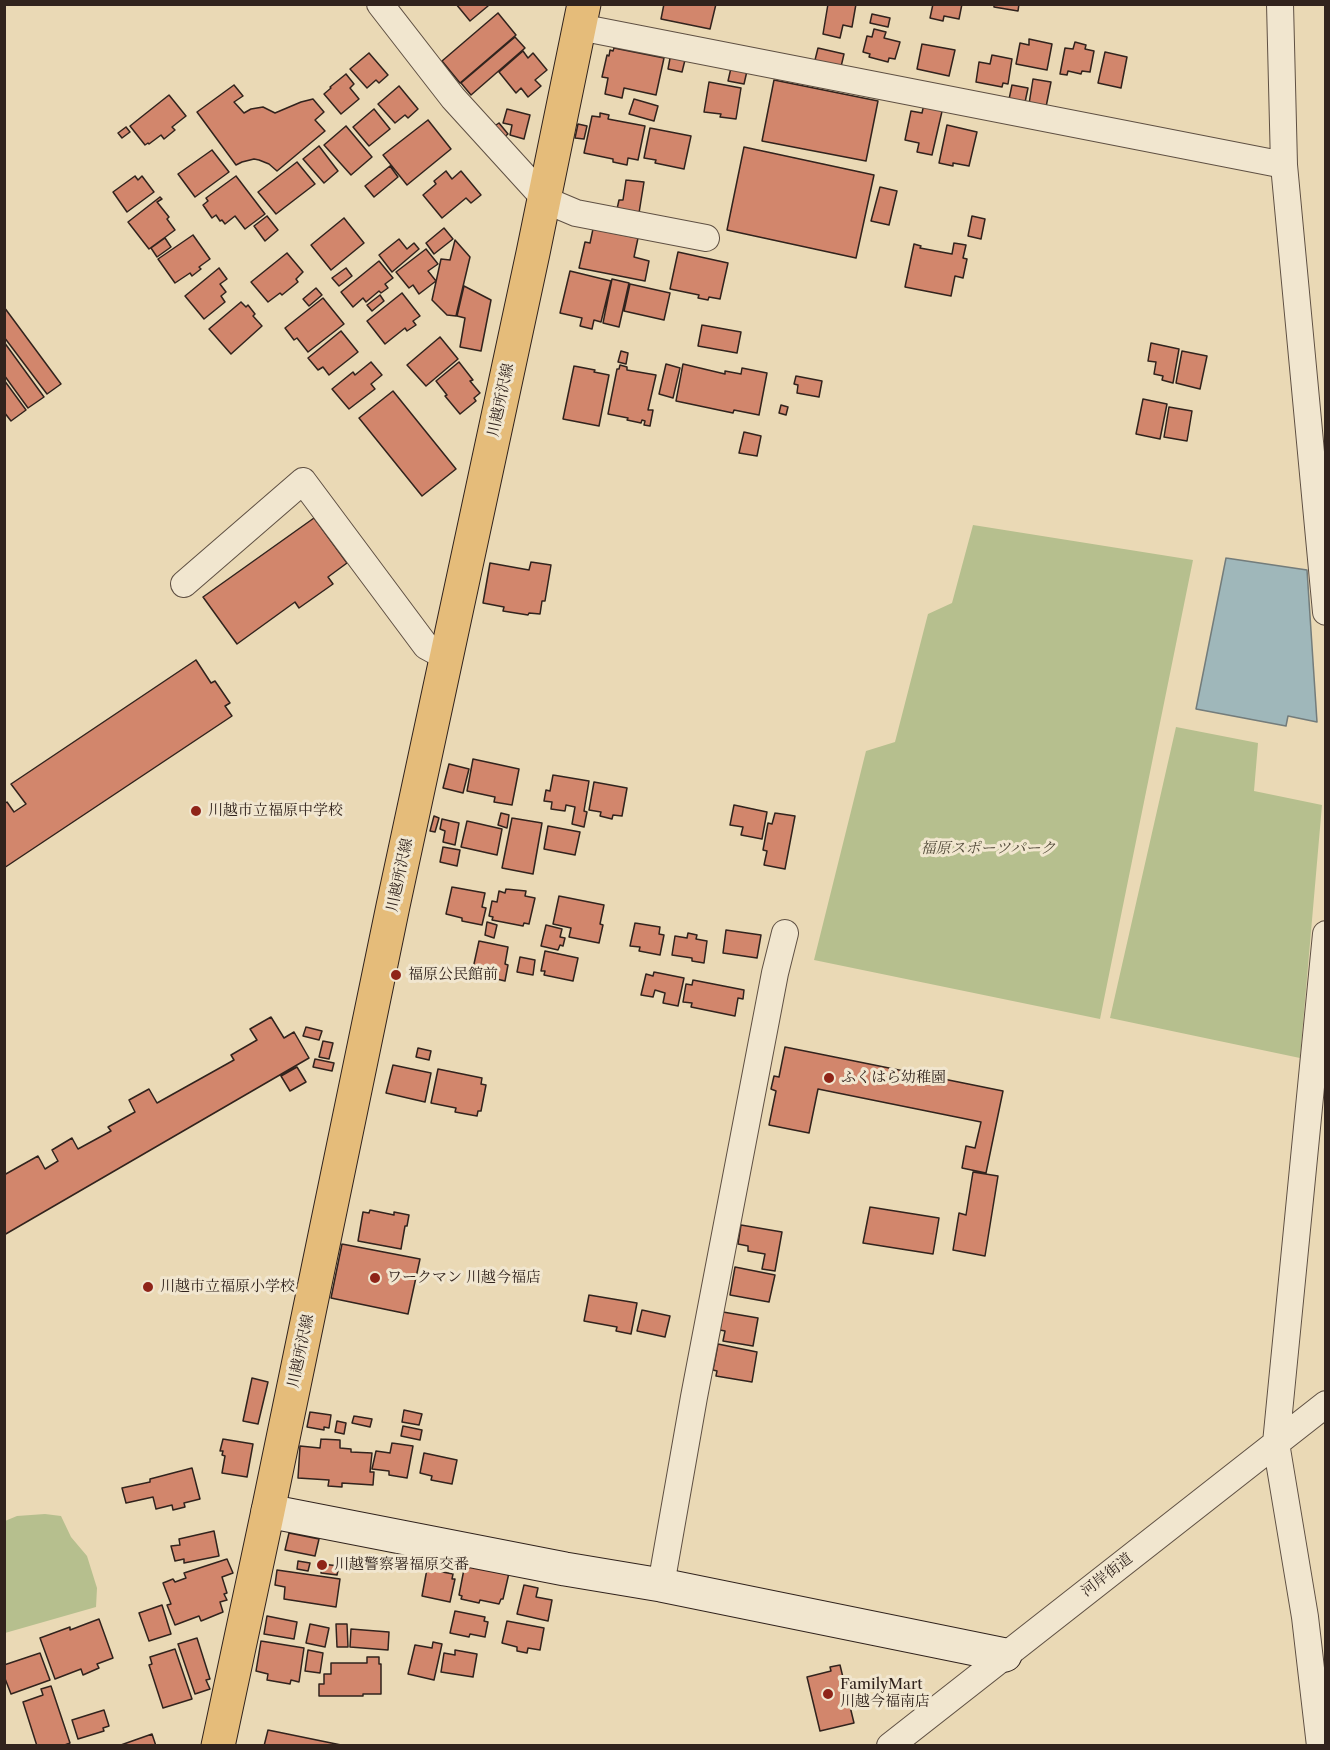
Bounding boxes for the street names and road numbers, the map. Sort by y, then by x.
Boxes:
street label: 川越所沢線 [484,361,518,439]
street label: 川越所沢線 [383,836,417,914]
street label: 川越所沢線 [284,1312,318,1390]
street label: 河岸街道 [1078,1549,1136,1601]

